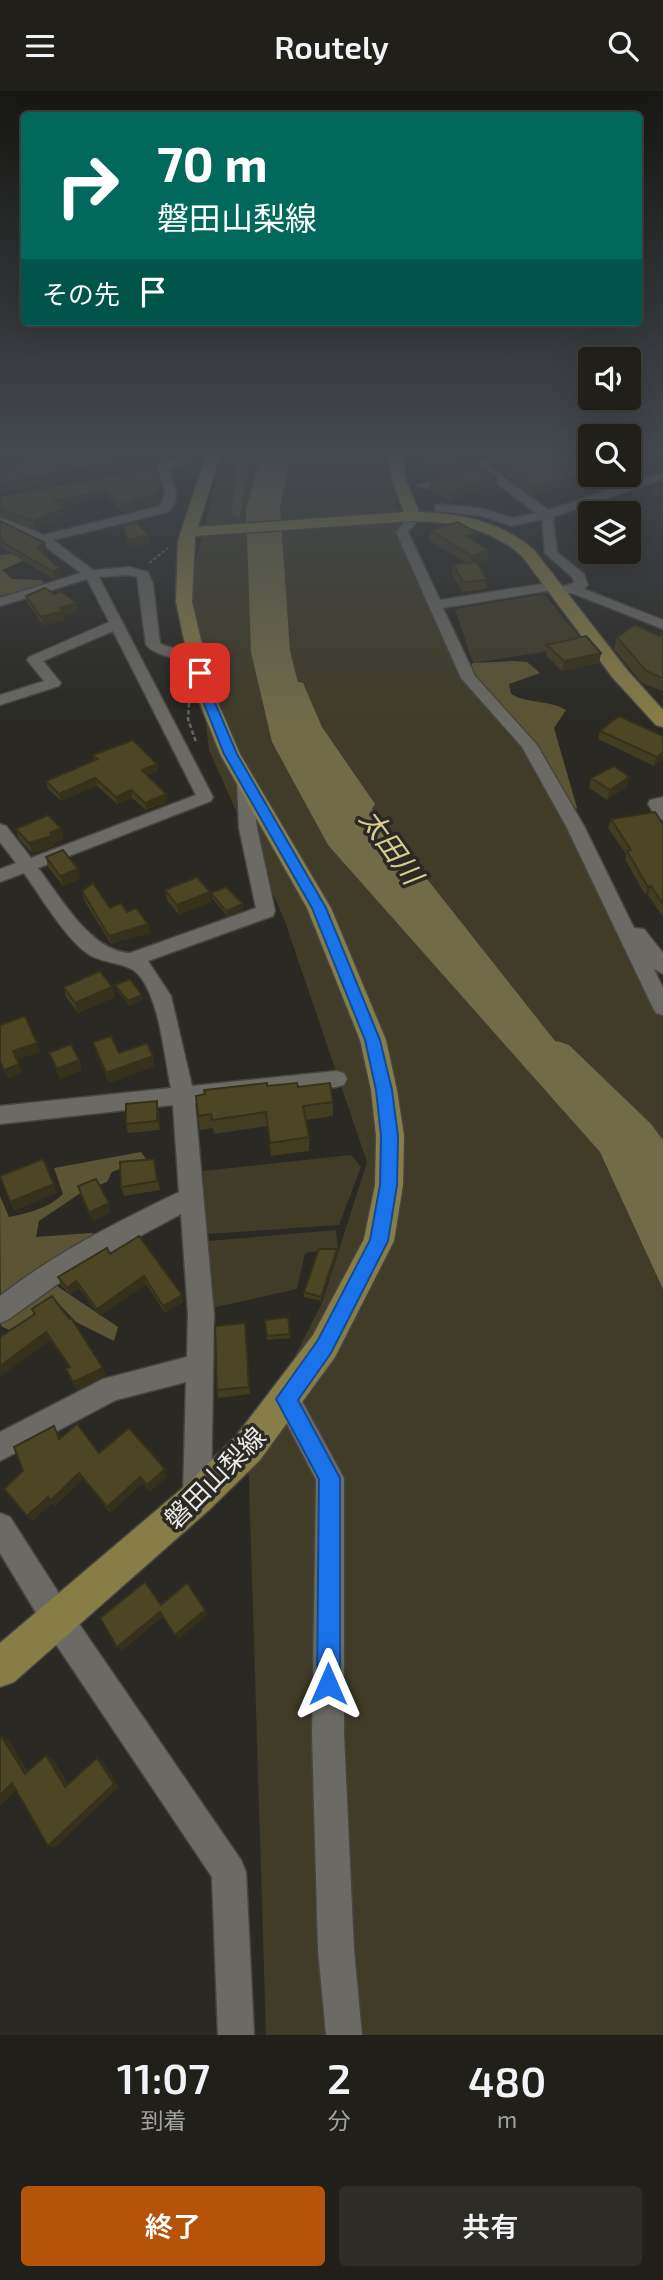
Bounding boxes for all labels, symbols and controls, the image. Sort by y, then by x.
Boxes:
icon: menu [21,27,59,65]
text: Routely [274,27,389,65]
icon: search [604,27,642,65]
text: 70 m [157,133,268,192]
icon: right [42,140,133,231]
text: 磐田山梨線 [157,198,317,236]
icon: arrive [134,273,172,311]
text: その先 [42,278,120,309]
map controls [578,347,641,564]
button: sound [578,347,641,410]
button: search [578,424,641,487]
button: layers [578,501,641,564]
pin [170,643,230,703]
icon: arrive [181,654,219,692]
water label: 太田川 [354,802,432,892]
street label: 磐田山梨線 [157,1420,271,1534]
position arrow [291,1647,365,1721]
text: 11:07 [117,2052,210,2102]
text: 2 [327,2052,351,2102]
text: 480 [468,2055,546,2105]
text: m [497,2105,517,2133]
text: 到着 [141,2106,187,2134]
text: 分 [328,2106,351,2134]
button: 終了 [21,2186,325,2266]
button: 共有 [339,2186,642,2266]

